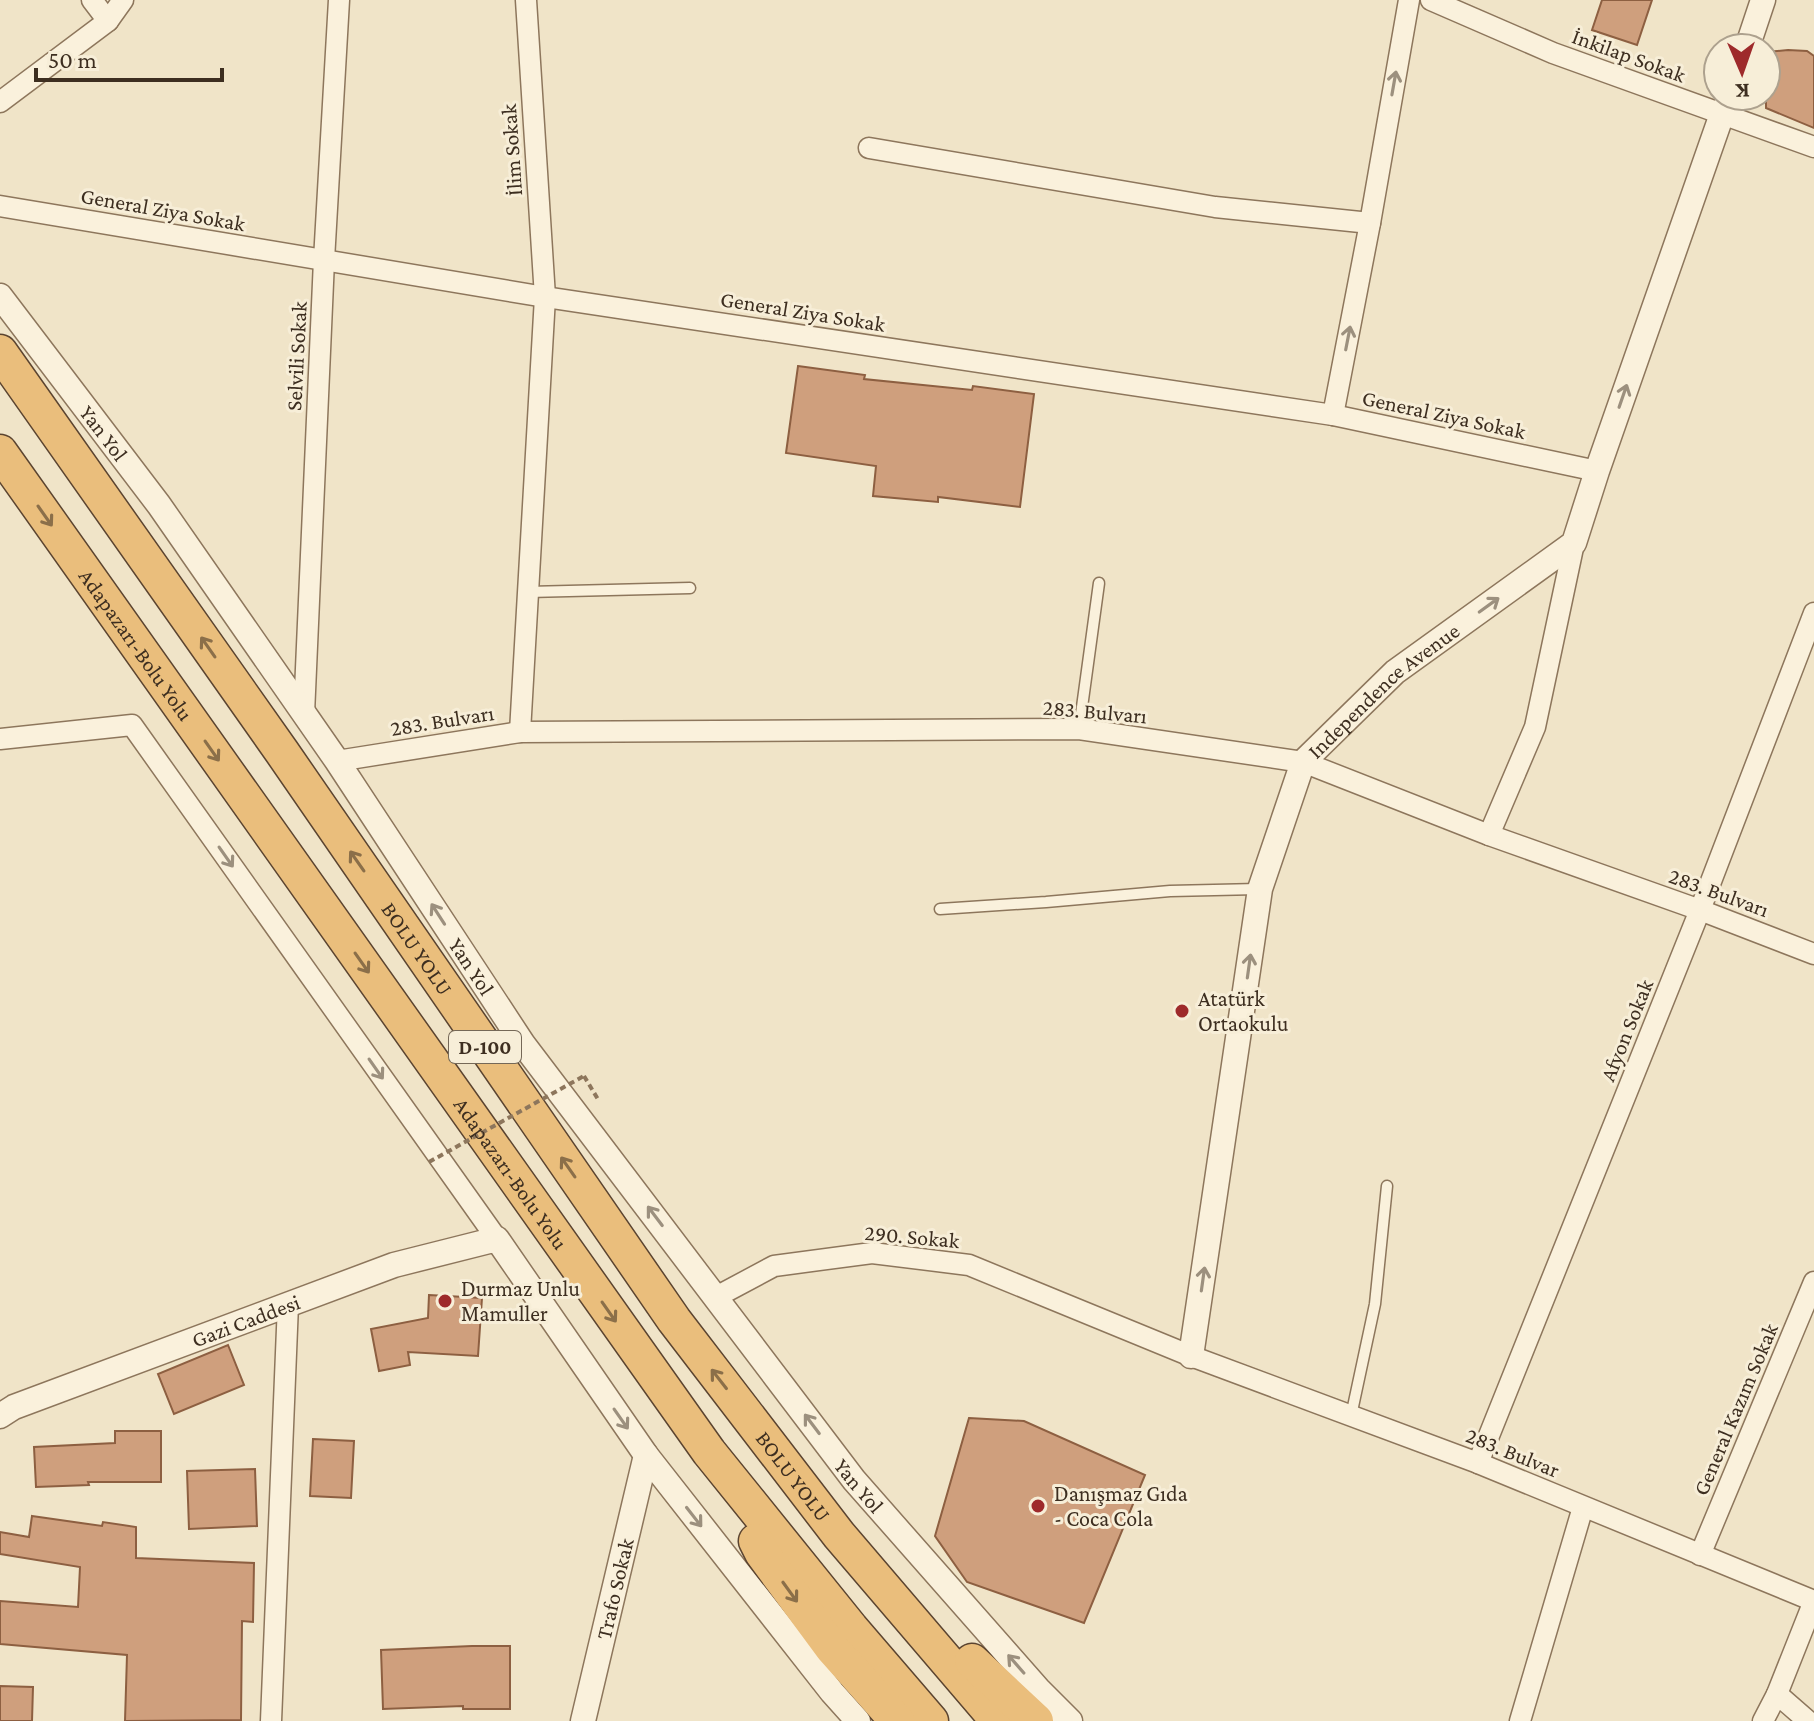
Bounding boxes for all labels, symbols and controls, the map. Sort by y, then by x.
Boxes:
street label: İnkilap Sokak [1569,23,1689,88]
scale bar [36,32,222,82]
north arrow [1702,32,1782,112]
text: 50 m [48,46,97,73]
one-way arrow [1388,70,1403,96]
text: K [1734,79,1750,104]
street label: İlim Sokak [496,103,527,197]
street label: General Ziya Sokak [79,183,247,236]
street label: General Ziya Sokak [719,286,888,337]
street label: Selvili Sokak [281,300,312,411]
one-way arrow [1341,326,1356,352]
one-way arrow [1617,384,1631,409]
street label: General Ziya Sokak [1360,385,1528,444]
street label: Yan Yol [75,400,133,466]
one-way arrow [37,504,53,526]
street label: Adapazarı-Bolu Yolu [74,564,199,726]
one-way arrow [1477,596,1499,613]
street label: Independence Avenue [1303,618,1464,764]
one-way arrow [200,637,216,659]
street label: 283. Bulvarı [1042,694,1148,729]
street label: 283. Bulvarı [389,700,496,741]
one-way arrow [204,739,220,761]
one-way arrow [218,846,234,868]
one-way arrow [349,850,365,872]
street label: 283. Bulvarı [1665,863,1772,922]
street label: BOLU YOLU [376,898,458,1000]
one-way arrow [430,904,446,926]
street label: Yan Yol [444,933,499,1000]
one-way arrow [354,951,370,973]
one-way arrow [1242,954,1257,980]
street label: Afyon Sokak [1595,975,1658,1085]
place label: Atatürk Ortaokulu [1198,986,1289,1036]
marker: Atatürk Ortaokulu [1173,1002,1191,1020]
road number: D-100 [449,1031,521,1063]
one-way arrow [368,1058,385,1080]
street label: Adapazarı-Bolu Yolu [449,1093,573,1254]
one-way arrow [560,1156,576,1178]
one-way arrow [646,1206,663,1228]
street label: 290. Sokak [864,1220,961,1253]
one-way arrow [1196,1267,1211,1292]
place label: Durmaz Unlu Mamuller [461,1276,580,1326]
street label: Gazi Caddesi [188,1289,304,1352]
marker: Durmaz Unlu Mamuller [436,1292,454,1310]
one-way arrow [601,1301,618,1322]
street label: General Kazım Sokak [1688,1319,1783,1499]
one-way arrow [710,1369,727,1390]
one-way arrow [613,1408,629,1430]
one-way arrow [803,1413,820,1435]
street label: 283. Bulvar [1462,1422,1563,1483]
street label: BOLU YOLU [751,1426,836,1526]
street label: Yan Yol [829,1454,889,1518]
place label: Danışmaz Gıda - Coca Cola [1054,1481,1188,1531]
marker: Danışmaz Gıda - Coca Cola [1029,1497,1047,1515]
one-way arrow [685,1506,702,1527]
street label: Trafo Sokak [591,1535,639,1642]
one-way arrow [782,1581,799,1602]
one-way arrow [1007,1655,1025,1675]

